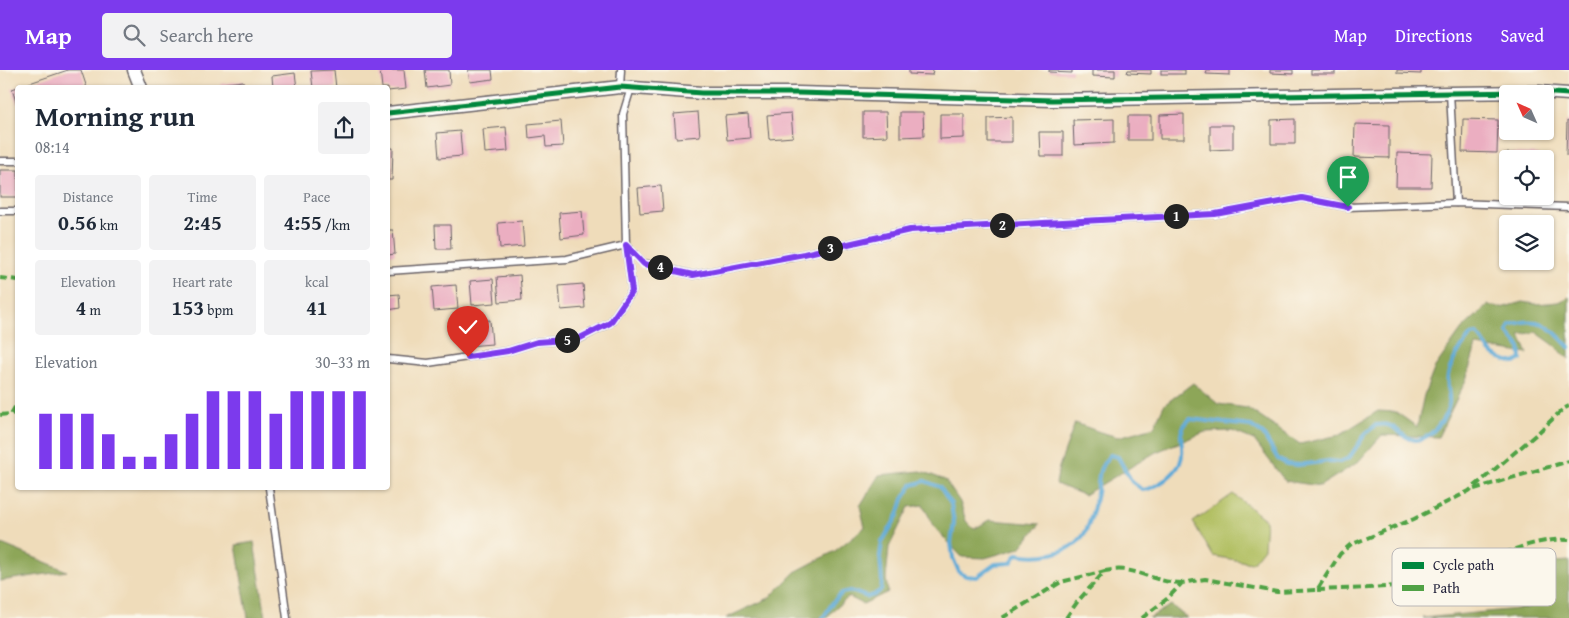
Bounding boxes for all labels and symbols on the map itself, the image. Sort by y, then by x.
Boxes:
north arrow [1499,85,1554,140]
pin [1327,156,1369,207]
pin: 1 [1164,204,1188,228]
pin: 2 [990,212,1014,238]
pin: 3 [818,236,842,260]
pin: 4 [648,254,672,280]
pin [447,306,489,357]
pin: 5 [554,328,580,352]
legend [1392,548,1556,606]
text: Cycle path [1433,555,1494,575]
text: Path [1433,578,1460,598]

